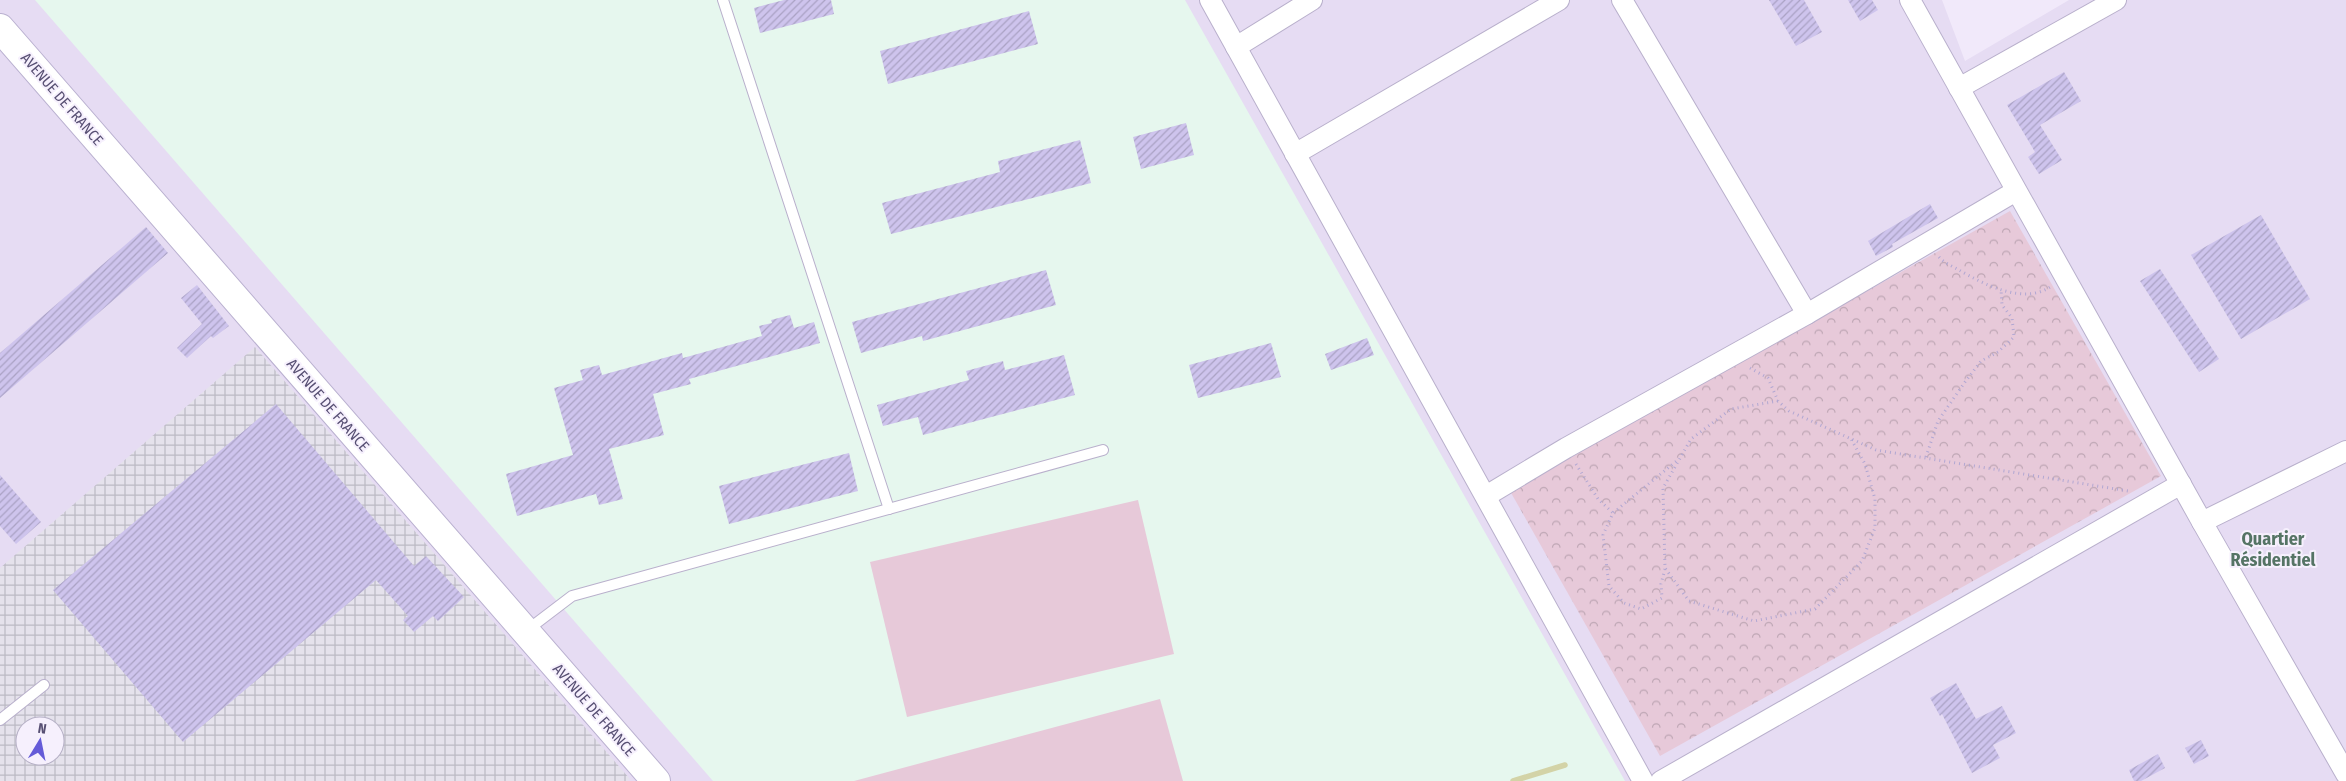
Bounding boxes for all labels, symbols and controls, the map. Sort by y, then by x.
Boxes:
street label: AVENUE DE FRANCE [17,49,107,149]
street label: AVENUE DE FRANCE [283,355,373,455]
district label: Quartier Résidentiel [2231,528,2316,571]
street label: AVENUE DE FRANCE [549,660,639,760]
north arrow [15,716,65,766]
text: N [37,720,48,738]

